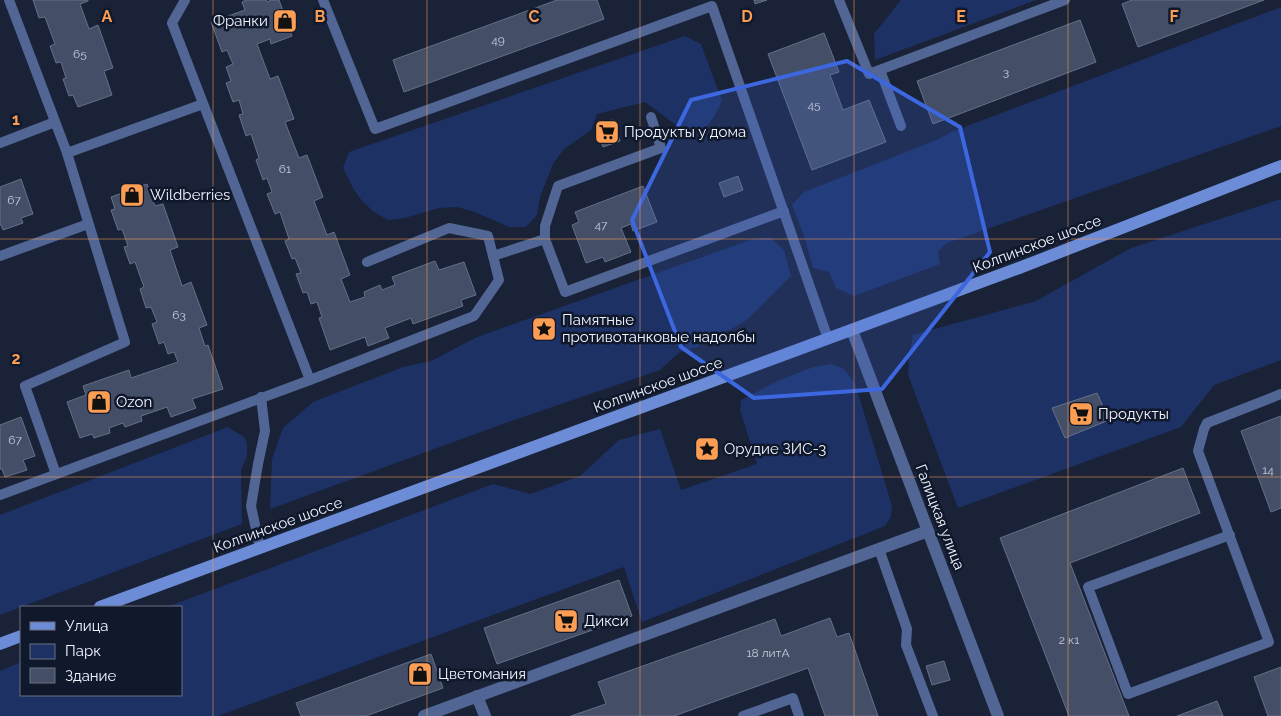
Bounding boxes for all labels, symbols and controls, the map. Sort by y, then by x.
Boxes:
text: A [102,7,113,26]
text: B [315,7,326,26]
text: C [529,7,540,26]
text: D [741,7,753,26]
text: E [956,7,966,26]
text: F [1169,7,1179,26]
shop icon: Франки [272,8,298,34]
place label: Франки [213,12,268,30]
house number: 49 [491,33,505,47]
house number: 65 [73,47,87,61]
house number: 3 [1003,65,1009,79]
house number: 45 [807,98,821,112]
text: 1 [12,110,20,129]
supermarket icon: Продукты у дома [594,119,620,145]
place label: Продукты у дома [624,123,746,141]
house number: 61 [279,162,291,176]
shop icon: Wildberries [119,182,145,208]
place label: Wildberries [150,186,230,204]
house number: 67 [7,193,21,207]
street label: Колпинское шоссе [970,211,1104,277]
house number: 47 [595,218,608,232]
house number: 63 [172,308,186,322]
place label: Памятные противотанковые надолбы [562,311,755,346]
place icon: Памятные противотанковые надолбы [531,316,557,342]
text: 2 [11,349,21,368]
street label: Колпинское шоссе [591,353,725,417]
shop icon: Ozon [86,389,112,415]
place label: Ozon [116,393,152,411]
supermarket icon: Продукты [1068,401,1094,427]
place label: Продукты [1098,405,1169,423]
house number: 67 [8,433,22,447]
place icon: Орудие ЗИС-3 [694,436,720,462]
place label: Орудие ЗИС-3 [724,440,826,458]
street label: Галицкая улица [912,462,968,572]
house number: 14 [1262,463,1274,477]
street label: Колпинское шоссе [211,493,345,557]
legend [20,606,182,696]
supermarket icon: Дикси [553,608,579,634]
place label: Дикси [584,612,629,630]
text: Улица [65,617,109,635]
house number: 2 к1 [1059,633,1079,647]
text: Парк [65,642,101,660]
house number: 18 литА [746,646,790,660]
shop icon: Цветомания [407,661,433,687]
place label: Цветомания [438,665,526,683]
text: Здание [65,667,117,685]

